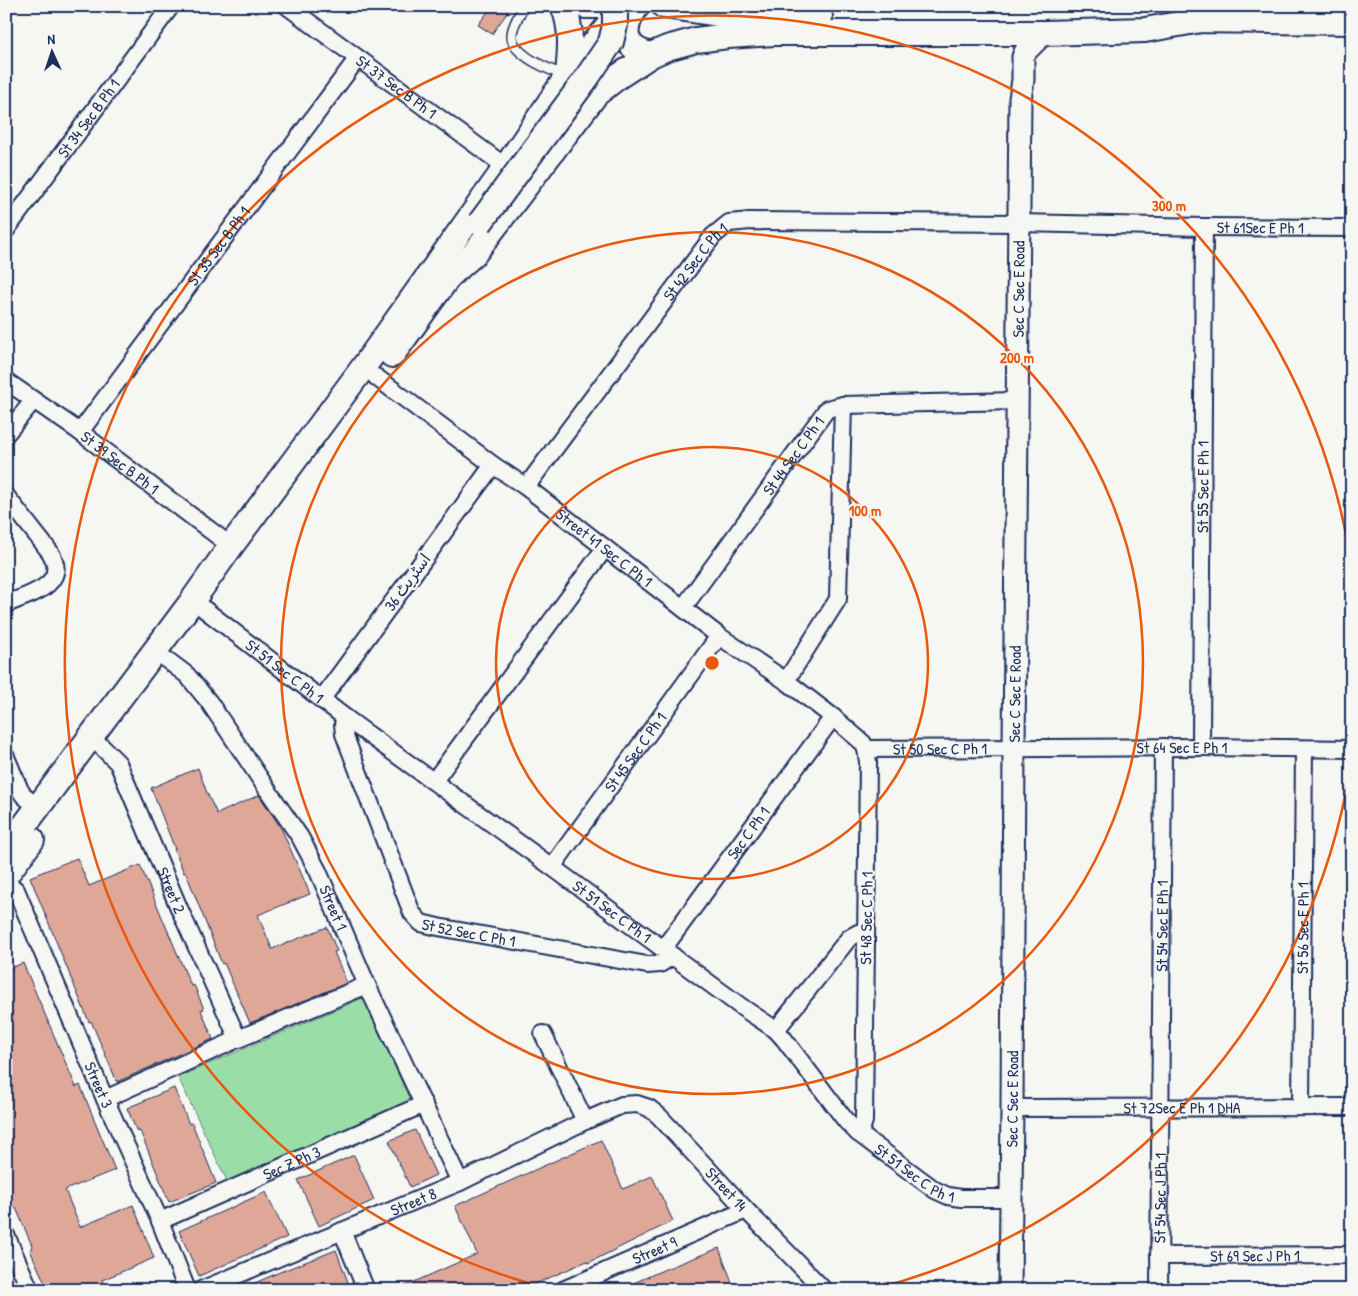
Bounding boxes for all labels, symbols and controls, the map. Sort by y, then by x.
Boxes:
north arrow [28,28,78,78]
text: N [47,29,56,48]
street label: St 37 Sec B Ph 1 [352,50,441,124]
street label: St 34 Sec B Ph 1 [52,74,125,162]
text: 300 m [1152,195,1186,216]
street label: St 35 Sec B Ph 1 [182,201,255,290]
street label: St 61Sec E Ph 1 [1217,216,1304,239]
street label: St 42 Sec C Ph 1 [658,217,732,305]
street label: Sec C Sec E Road [1007,241,1030,338]
text: 200 m [1000,347,1034,368]
street label: St 44 Sec C Ph 1 [757,412,829,500]
street label: St 39 Sec B Ph 1 [76,426,164,499]
street label: St 55 Sec E Ph 1 [1191,441,1214,533]
text: 100 m [849,500,881,521]
street label: Street 41 Sec C Ph 1 [551,503,657,592]
street label: اسٹریٹ 36 [379,549,435,615]
street label: St 51 Sec C Ph 1 [241,634,329,708]
street label: Sec C Sec E Road [1003,646,1026,743]
centre of rings [703,654,721,672]
street label: St 45 Sec C Ph 1 [599,708,671,796]
street label: St 64 Sec E Ph 1 [1136,736,1228,758]
street label: St 50 Sec C Ph 1 [893,737,987,760]
street label: Sec C Ph 1 [721,802,775,864]
street label: Street 2 [152,864,191,917]
street label: St 48 Sec C Ph 1 [854,871,878,965]
street label: St 51 Sec C Ph 1 [568,875,656,948]
street label: St 54 Sec E Ph 1 [1150,880,1173,972]
street label: Street 1 [314,882,353,934]
street label: St 56 Sec E Ph 1 [1291,882,1314,974]
street label: St 52 Sec C Ph 1 [420,913,517,952]
street label: Sec C Sec E Road [1001,1051,1023,1148]
street label: Street 3 [79,1058,119,1111]
street label: St 72Sec E Ph 1 DHA [1123,1096,1241,1119]
street label: St 51 Sec C Ph 1 [870,1138,956,1208]
street label: Sec Z Ph 3 [259,1140,324,1185]
street label: St 54 Sec J Ph 1 [1148,1153,1171,1243]
street label: Street 14 [701,1162,753,1216]
street label: Street 8 [387,1182,440,1221]
street label: Street 9 [629,1230,681,1269]
street label: St 69 Sec J Ph 1 [1210,1244,1300,1267]

